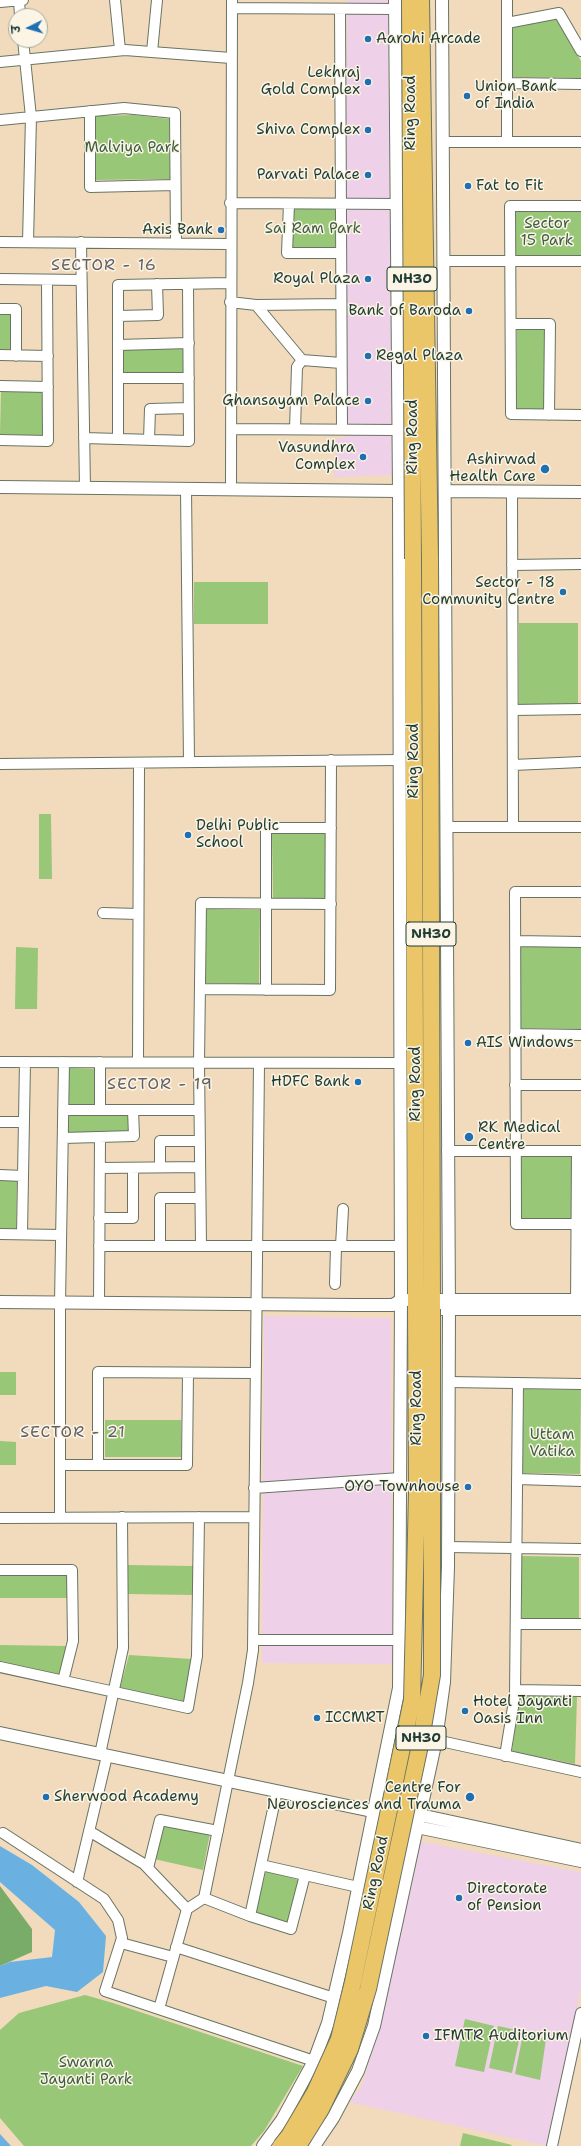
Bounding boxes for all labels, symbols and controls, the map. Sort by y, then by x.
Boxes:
north arrow [8,8,48,48]
text: उ [9,25,24,33]
place label: Aarohi Arcade [376,30,481,48]
marker: Aarohi Arcade [363,34,373,44]
place label: Lekhraj Gold Complex [261,64,360,99]
street label: Ring Road [402,75,420,151]
marker: Lekhraj Gold Complex [363,77,373,87]
place label: Union Bank of India [475,78,557,113]
marker: Union Bank of India [462,91,472,101]
place label: Shiva Complex [256,121,360,139]
marker: Shiva Complex [363,125,373,135]
park label: Malviya Park [84,139,180,157]
place label: Parvati Palace [257,166,360,184]
marker: Parvati Palace [363,170,373,180]
place label: Fat to Fit [476,177,544,195]
marker: Fat to Fit [463,181,473,191]
park label: Sector 15 Park [521,215,573,250]
park label: Sai Ram Park [265,220,361,238]
place label: Axis Bank [142,221,213,239]
marker: Axis Bank [216,225,226,235]
district label: SECTOR - 16 [51,256,157,276]
road number: NH30 [387,267,437,291]
place label: Royal Plaza [273,270,360,288]
marker: Royal Plaza [363,274,373,284]
place label: Bank of Baroda [348,302,461,320]
marker: Bank of Baroda [464,306,474,316]
place label: Regal Plaza [376,347,463,365]
marker: Regal Plaza [363,351,373,361]
place label: Ghansayam Palace [222,392,360,410]
marker: Ghansayam Palace [363,396,373,406]
street label: Ring Road [404,399,422,475]
place label: Vasundhra Complex [278,439,355,474]
place label: Ashirwad Health Care [450,451,536,486]
marker: Vasundhra Complex [358,452,368,462]
marker: Ashirwad Health Care [539,463,551,475]
place label: Sector - 18 Community Centre [422,574,555,609]
marker: Sector - 18 Community Centre [558,587,568,597]
street label: Ring Road [405,723,423,799]
place label: Delhi Public School [196,817,279,852]
marker: Delhi Public School [183,830,193,840]
road number: NH30 [406,922,456,946]
place label: AIS Windows [476,1034,574,1052]
marker: AIS Windows [463,1038,473,1048]
street label: Ring Road [407,1046,425,1122]
place label: HDFC Bank [271,1073,350,1091]
district label: SECTOR - 19 [107,1075,213,1095]
marker: HDFC Bank [353,1077,363,1087]
place label: RK Medical Centre [478,1119,560,1154]
marker: RK Medical Centre [463,1131,475,1143]
street label: Ring Road [408,1370,426,1446]
district label: SECTOR - 21 [20,1423,126,1443]
park label: Uttam Vatika [529,1426,575,1461]
place label: OYO Townhouse [344,1478,460,1496]
marker: OYO Townhouse [463,1482,473,1492]
place label: Hotel Jayanti Oasis Inn [473,1693,572,1728]
marker: Hotel Jayanti Oasis Inn [460,1706,470,1716]
place label: ICCMRT [325,1709,385,1727]
marker: ICCMRT [312,1713,322,1723]
road number: NH30 [396,1726,446,1750]
place label: Centre For Neurosciences and Trauma [267,1779,461,1814]
place label: Sherwood Academy [54,1788,199,1806]
marker: Centre For Neurosciences and Trauma [464,1791,476,1803]
marker: Sherwood Academy [41,1792,51,1802]
street label: Ring Road [359,1834,393,1912]
place label: Directorate of Pension [467,1880,548,1915]
marker: Directorate of Pension [454,1893,464,1903]
place label: IFMTR Auditorium [434,2027,569,2045]
marker: IFMTR Auditorium [421,2031,431,2041]
park label: Swarna Jayanti Park [40,2054,132,2089]

